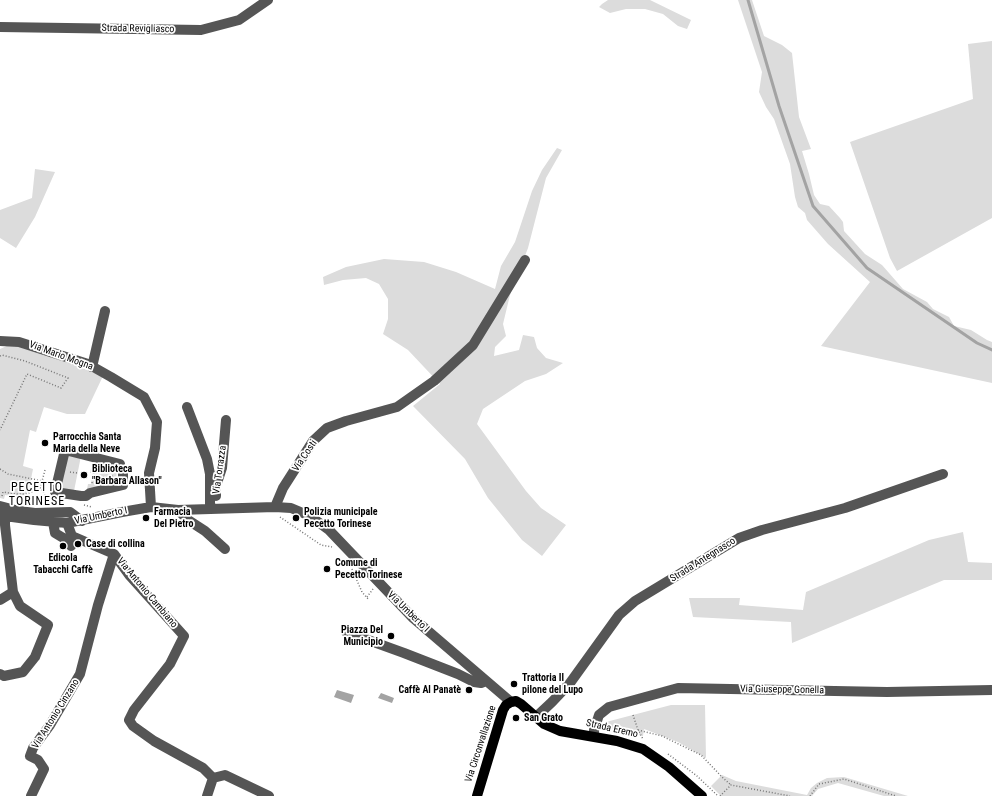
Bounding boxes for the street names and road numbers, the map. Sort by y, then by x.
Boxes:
street label: Strada Revigliasco [101,22,175,36]
street label: Via Mario Mogna [27,339,95,373]
street label: Via Costi [290,438,320,474]
street label: Via Torrazza [211,445,229,495]
street label: Via Umberto I [73,505,129,527]
street label: Strada Antegnasco [668,535,738,585]
street label: Via Antonio Cambiano [114,556,180,630]
street label: Via Umberto I [385,589,431,635]
street label: Via Antonio Cinzano [30,677,82,751]
street label: Via Giuseppe Gonella [740,683,824,697]
street label: Via Circonvallazione [463,704,499,784]
street label: Strada Eremo [585,717,639,741]

